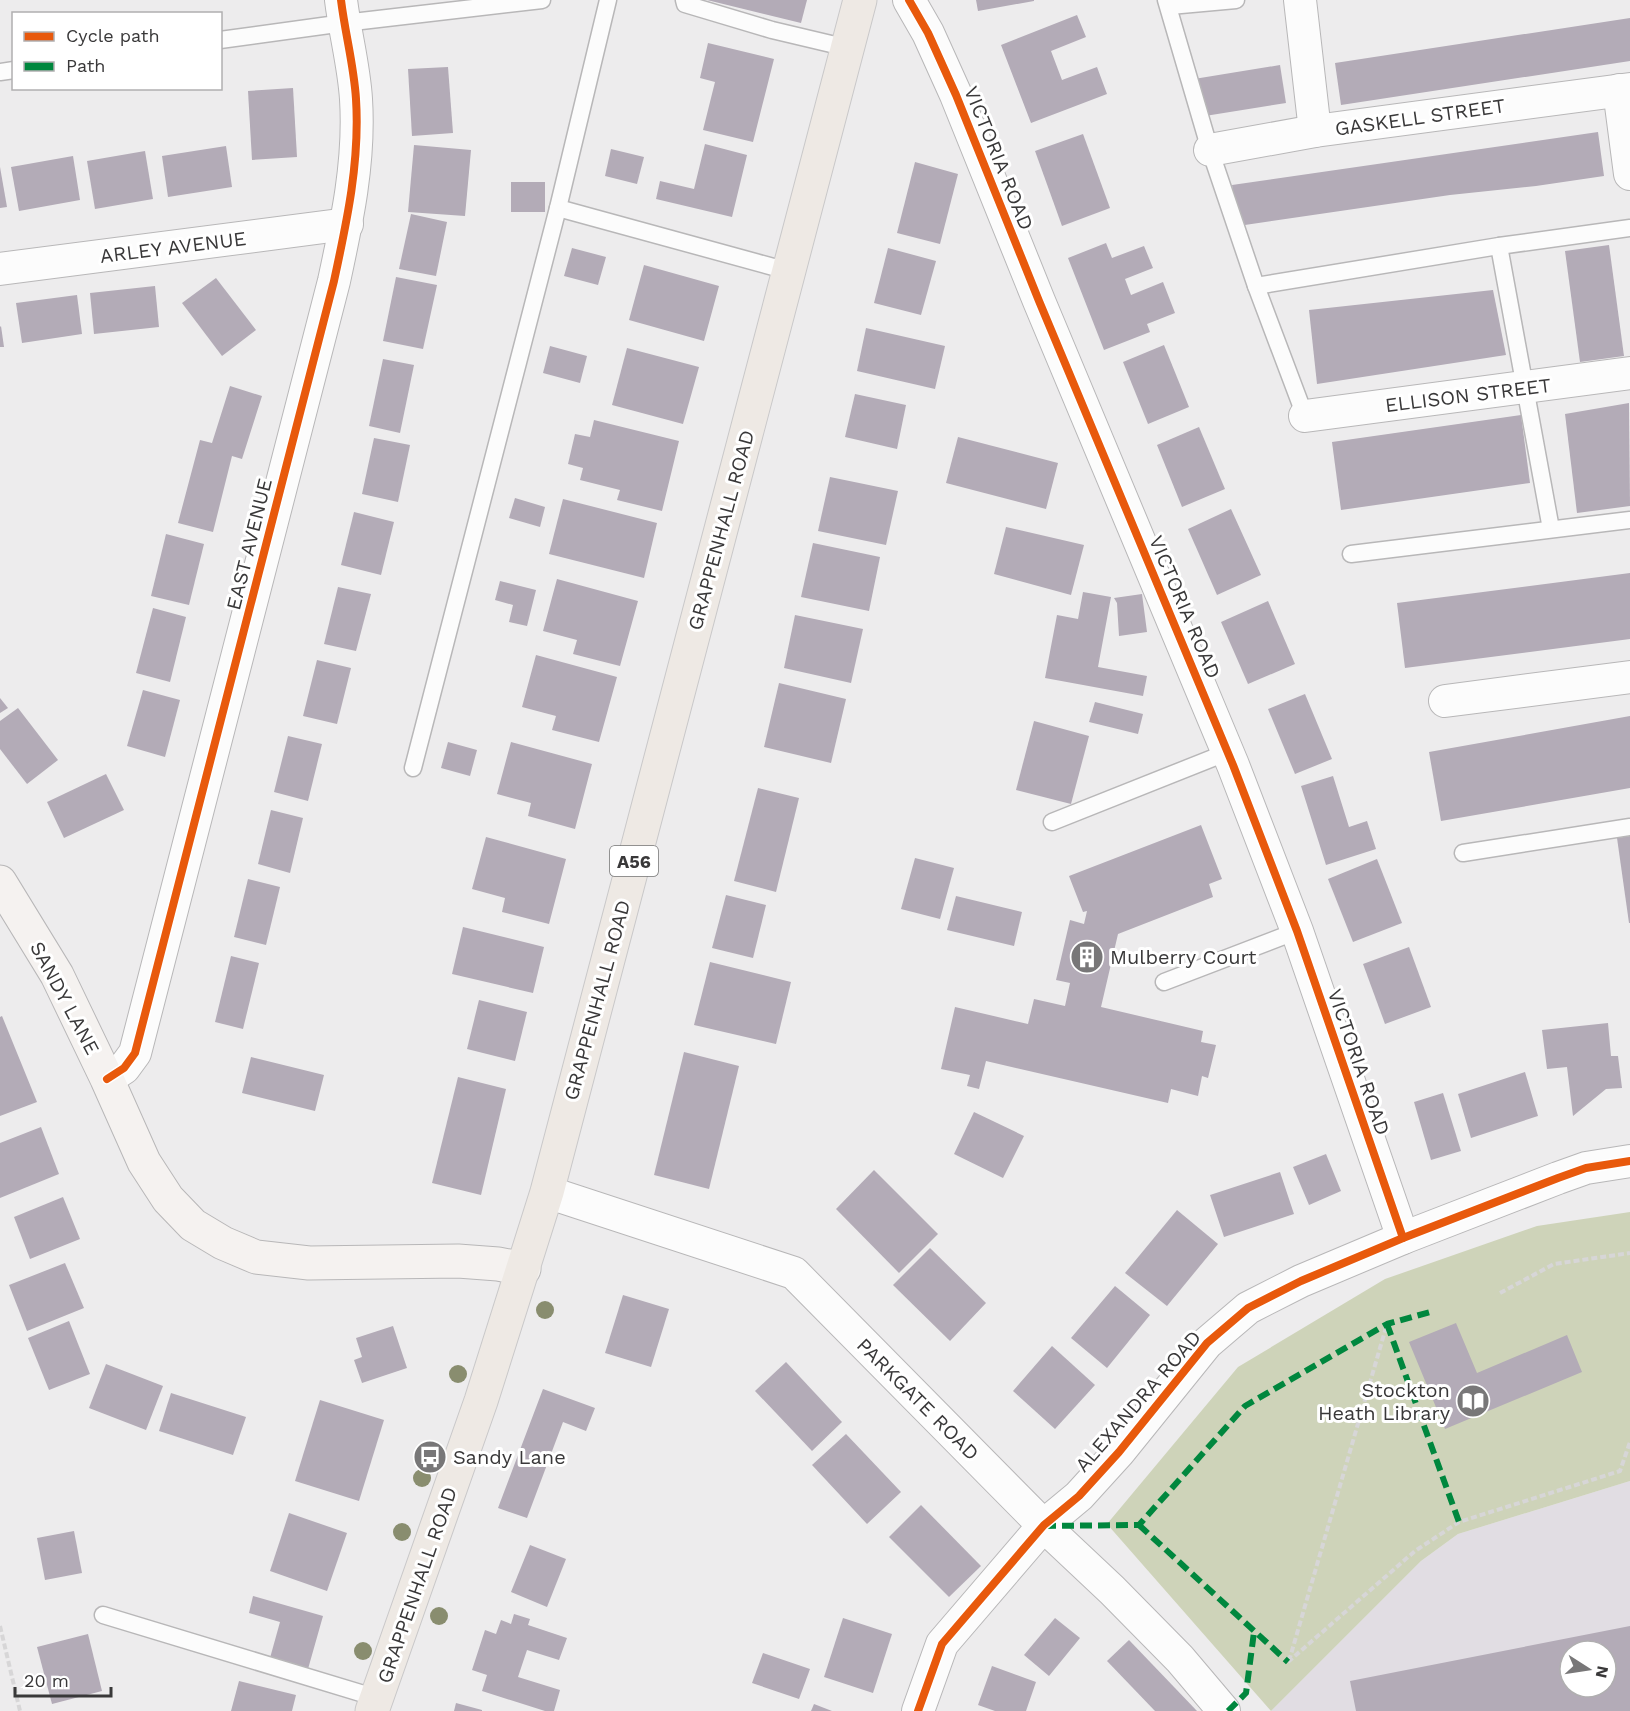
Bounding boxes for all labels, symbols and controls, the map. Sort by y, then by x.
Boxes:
legend [12,12,222,90]
text: Cycle path [66,25,160,46]
text: Path [66,55,106,76]
street label: VICTORIA ROAD [959,83,1039,233]
street label: GASKELL STREET [1333,93,1507,141]
street label: ARLEY AVENUE [99,226,247,268]
street label: ELLISON STREET [1384,373,1552,417]
street label: GRAPPENHALL ROAD [683,427,759,633]
street label: EAST AVENUE [221,476,277,612]
street label: VICTORIA ROAD [1144,532,1226,682]
road number: A56 [610,846,658,876]
street label: GRAPPENHALL ROAD [559,897,635,1103]
street label: SANDY LANE [25,937,105,1059]
building icon: Mulberry Court [1069,939,1105,975]
place label: Mulberry Court [1110,945,1257,969]
street label: VICTORIA ROAD [1323,986,1395,1138]
street label: ALEXANDRA ROAD [1070,1325,1206,1477]
street label: PARKGATE ROAD [852,1333,984,1465]
place label: Stockton Heath Library [1318,1378,1451,1425]
library icon: Stockton Heath Library [1455,1383,1491,1419]
bus stop icon: Sandy Lane [412,1439,448,1475]
place label: Sandy Lane [453,1445,566,1469]
street label: GRAPPENHALL ROAD [372,1484,462,1686]
north arrow [1558,1639,1618,1699]
scale bar [15,1660,111,1698]
text: N [1592,1664,1613,1680]
text: 20 m [24,1670,69,1691]

